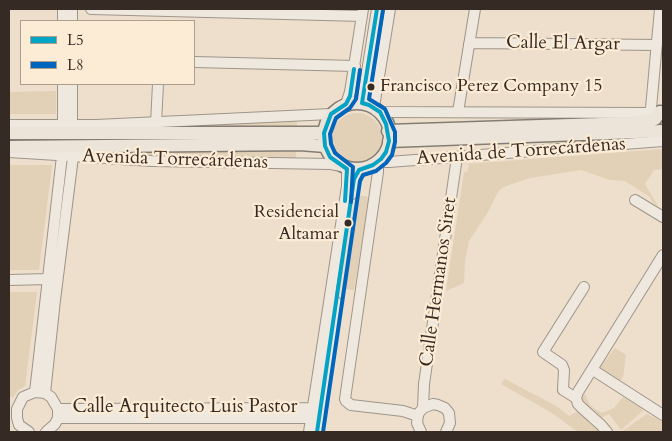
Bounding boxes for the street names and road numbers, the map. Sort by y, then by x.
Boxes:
street label: Calle El Argar [506,32,620,56]
street label: Avenida de Torrecárdenas [416,133,626,171]
street label: Avenida Torrecárdenas [82,145,268,175]
street label: Calle Hermanos Siret [416,196,462,368]
street label: Calle Arquitecto Luis Pastor [73,397,297,419]

